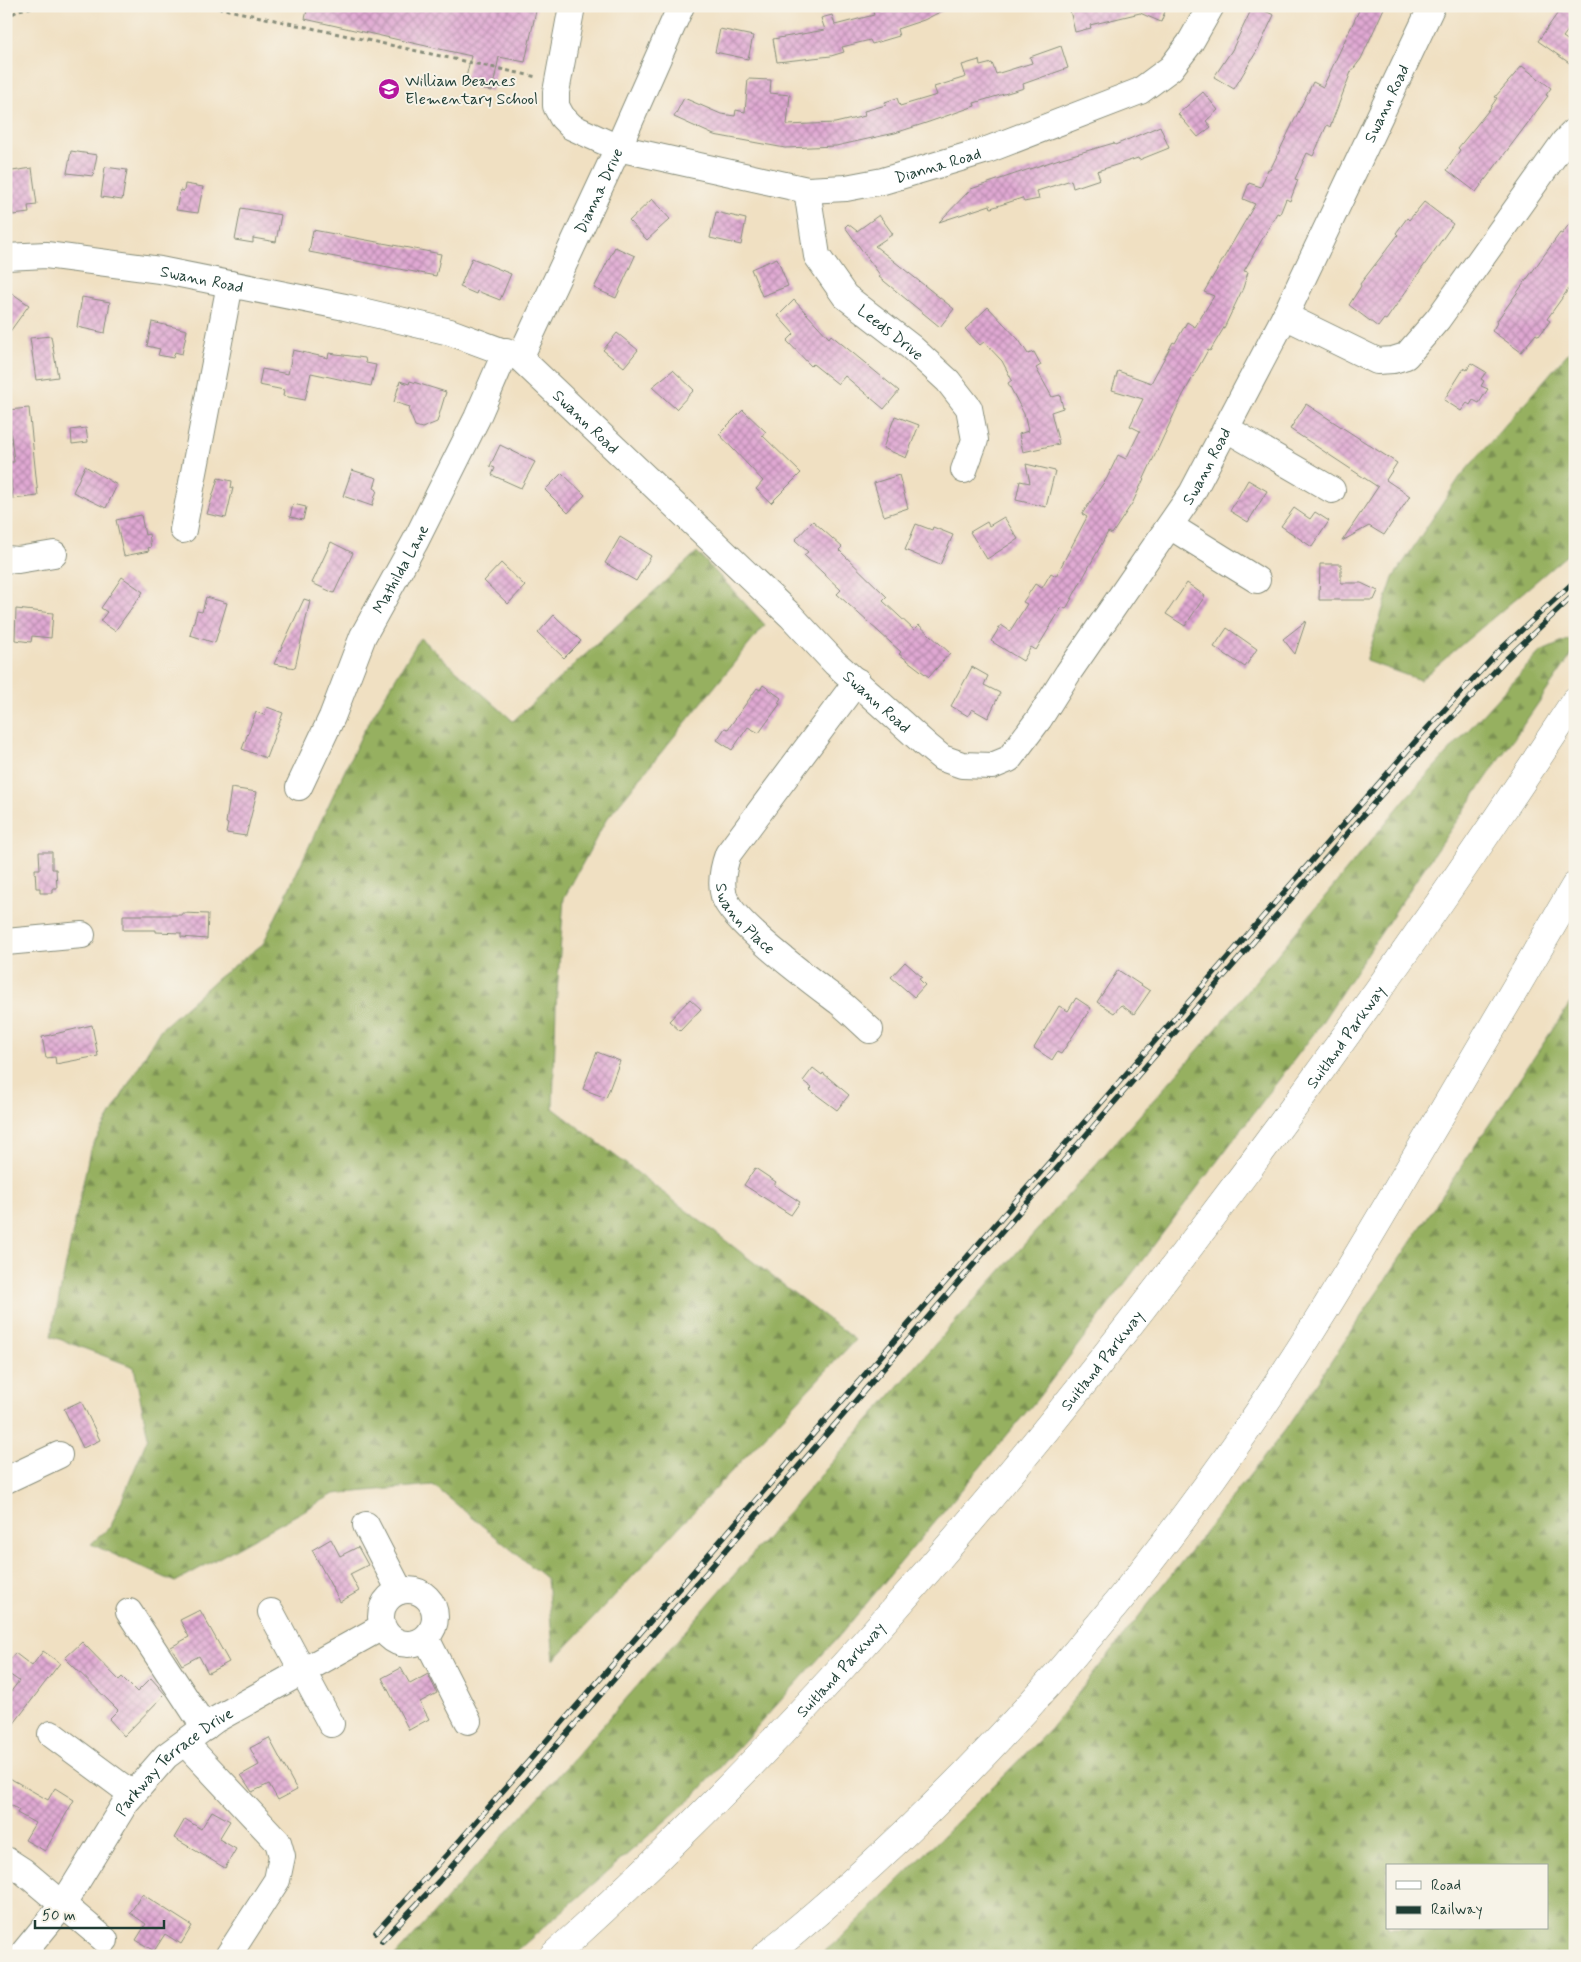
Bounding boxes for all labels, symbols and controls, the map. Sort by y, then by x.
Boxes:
street label: Swann Road [1360,61,1415,146]
place label: William Beanes Elementary School [405,71,538,110]
school or university icon: William Beanes Elementary School [377,77,401,101]
street label: Dianna Road [892,143,984,189]
street label: Dianna Drive [571,145,629,237]
street label: Swann Road [158,261,245,298]
street label: Leeds Drive [853,300,928,366]
street label: Swann Road [548,386,623,459]
street label: Swann Road [1178,424,1236,509]
street label: Mathilda Lane [368,521,434,618]
street label: Swann Road [838,666,915,738]
street label: Swann Place [710,882,779,959]
street label: Suitland Parkway [1302,982,1390,1093]
street label: Suitland Parkway [1057,1306,1149,1415]
street label: Suitland Parkway [792,1618,890,1722]
street label: Parkway Terrace Drive [111,1703,237,1820]
legend [1386,1864,1548,1930]
text: Road [1431,1876,1461,1896]
scale bar [35,1897,164,1929]
text: Railway [1431,1900,1483,1920]
text: 50 m [42,1906,76,1926]

